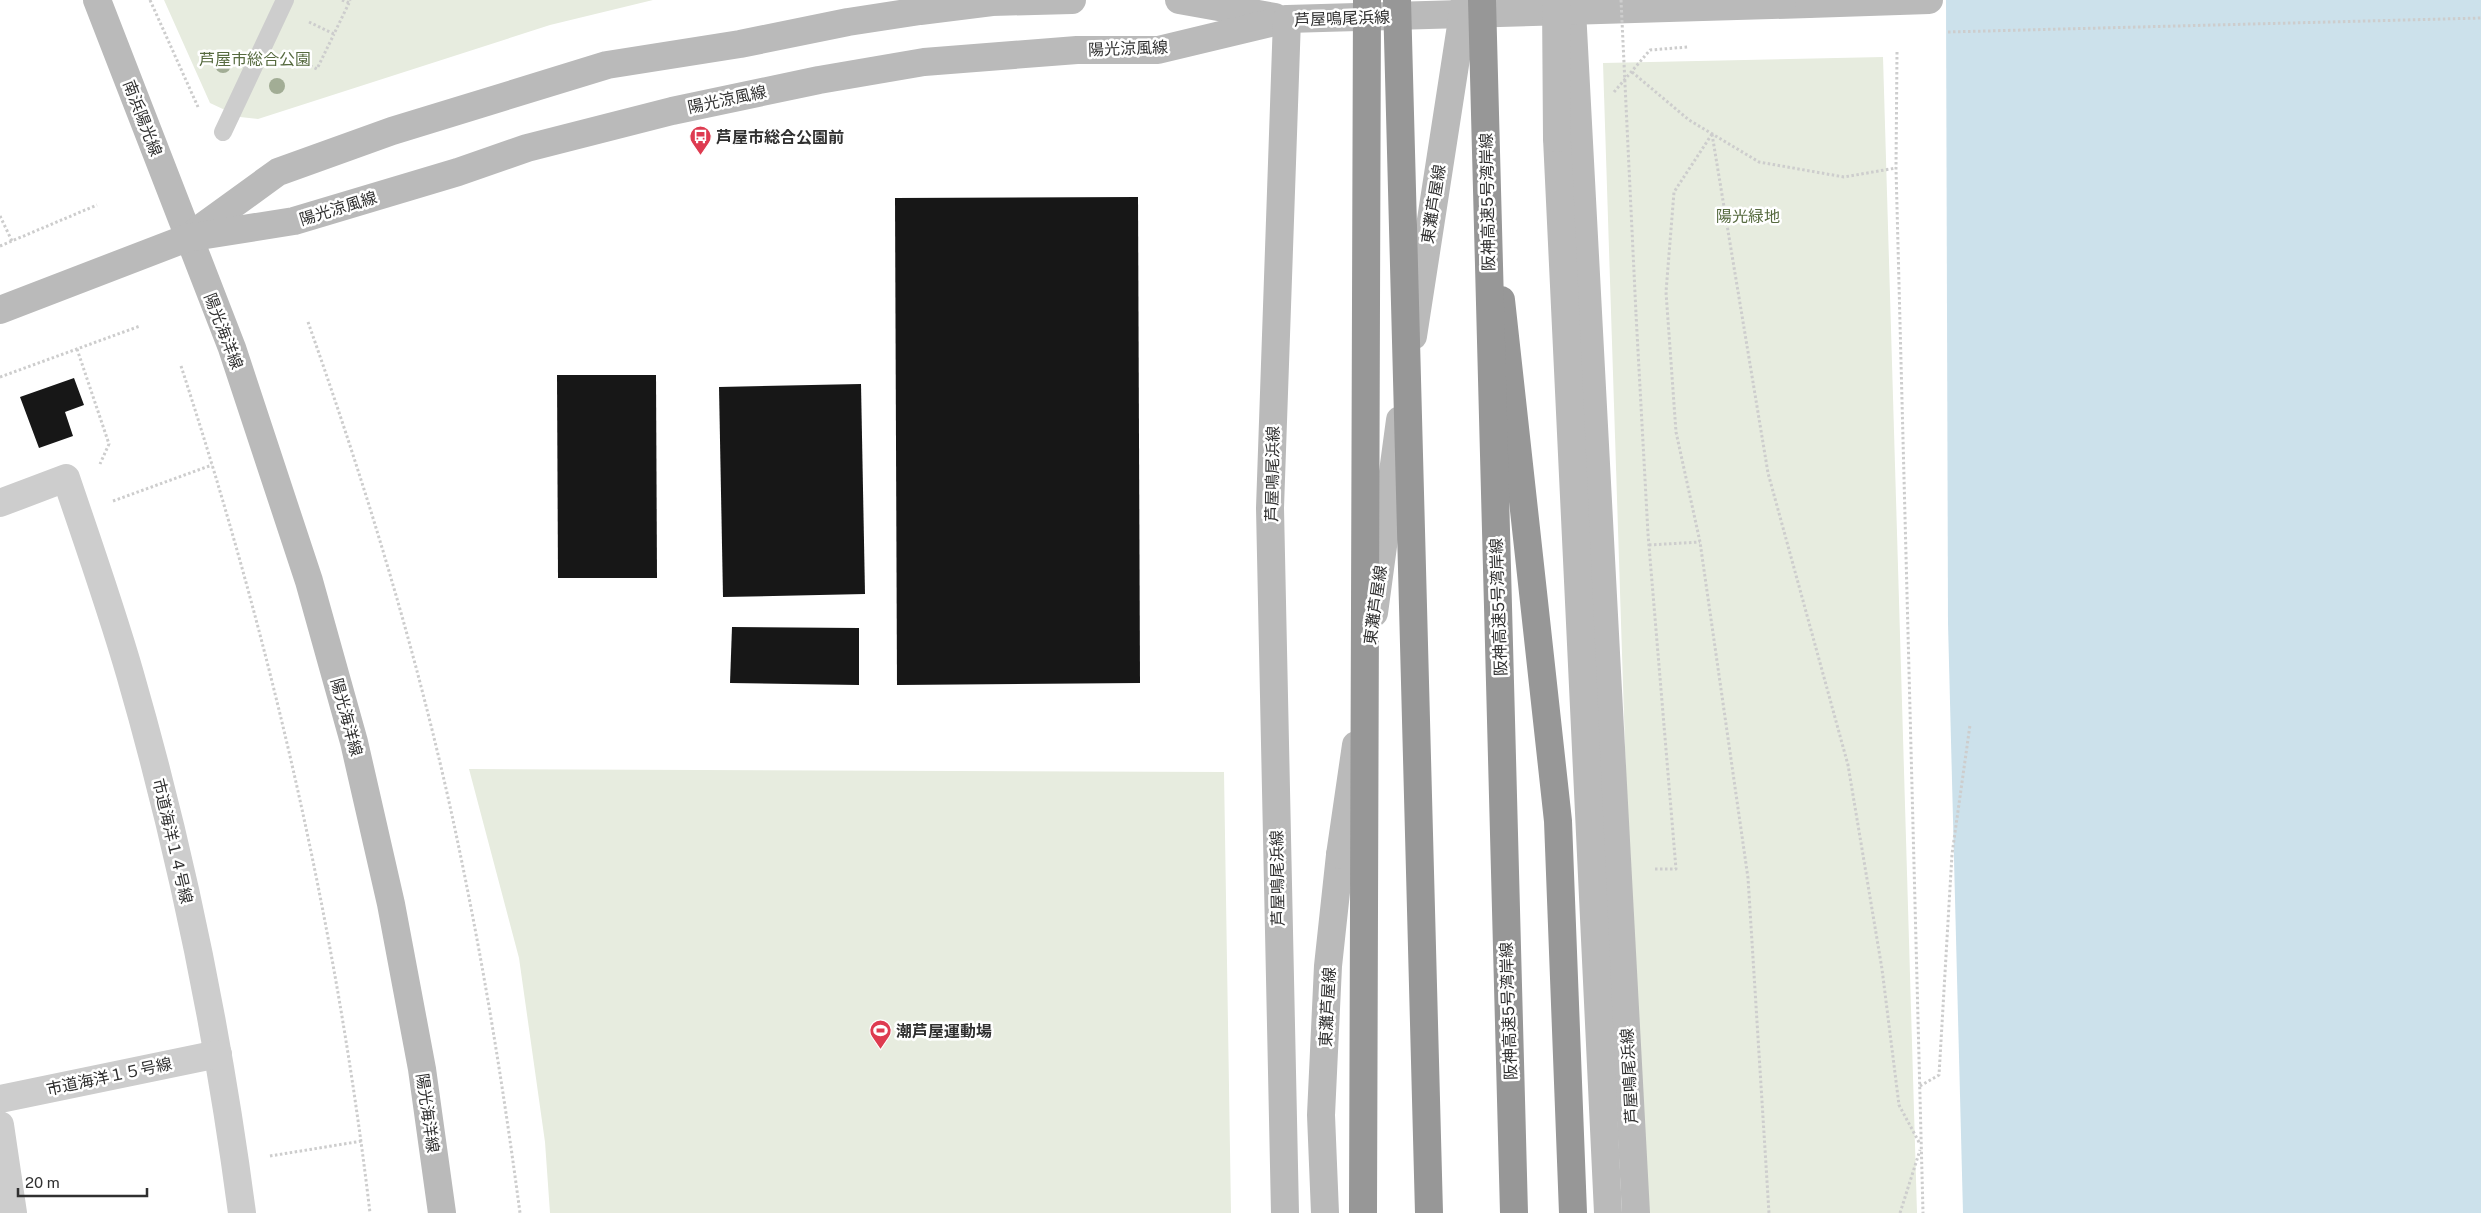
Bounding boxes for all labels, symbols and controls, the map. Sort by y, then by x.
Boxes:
street label: 芦屋鳴尾浜線 [1294,7,1390,30]
street label: 陽光涼風線 [1088,38,1168,59]
park label: 芦屋市総合公園 [199,50,311,69]
street label: 南浜陽光線 [119,77,166,159]
street label: 陽光涼風線 [686,82,768,117]
bus stop icon: 芦屋市総合公園前 [688,125,712,156]
place label: 芦屋市総合公園前 [716,128,844,147]
street label: 阪神高速5号湾岸線 [1477,133,1498,271]
street label: 東灘芦屋線 [1418,163,1449,245]
street label: 陽光涼風線 [297,188,379,229]
park label: 陽光緑地 [1716,207,1780,226]
street label: 陽光海洋線 [200,290,247,372]
street label: 芦屋鳴尾浜線 [1262,426,1283,522]
street label: 阪神高速5号湾岸線 [1487,538,1510,676]
street label: 東灘芦屋線 [1361,564,1390,646]
street label: 陽光海洋線 [327,676,366,758]
street label: 市道海洋１４号線 [149,777,196,906]
street label: 芦屋鳴尾浜線 [1267,830,1288,926]
street label: 阪神高速5号湾岸線 [1497,942,1520,1080]
street label: 東灘芦屋線 [1316,967,1339,1047]
sports icon: 潮芦屋運動場 [868,1019,892,1050]
place label: 潮芦屋運動場 [896,1022,992,1041]
street label: 芦屋鳴尾浜線 [1617,1028,1641,1124]
street label: 市道海洋１５号線 [45,1054,174,1099]
street label: 陽光海洋線 [413,1072,442,1154]
scale bar [18,1166,146,1198]
text: 20 m [25,1174,60,1191]

